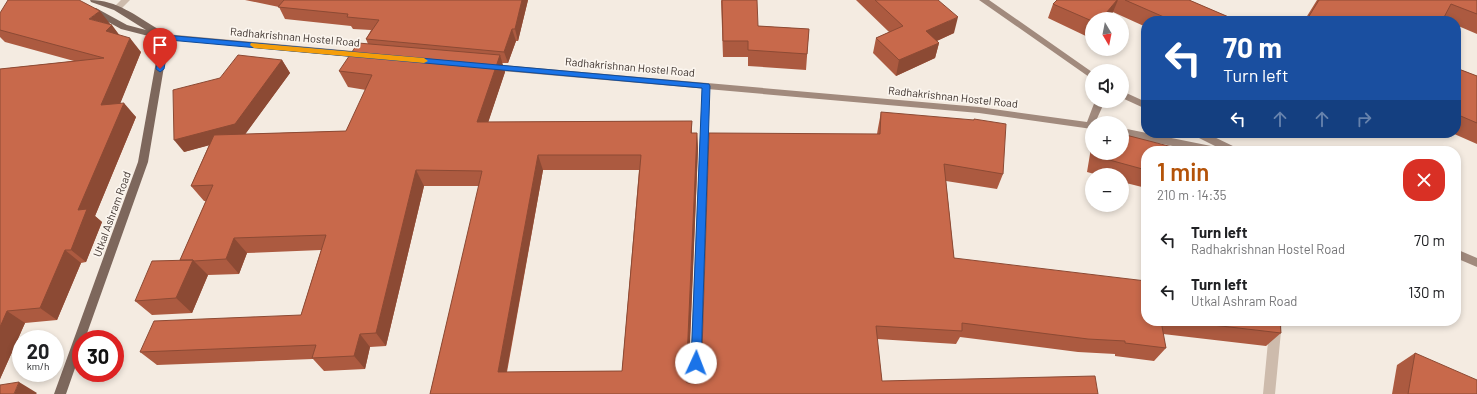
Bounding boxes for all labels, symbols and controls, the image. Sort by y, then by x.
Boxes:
north arrow [1085,12,1129,56]
map controls [1085,12,1129,212]
street label: Radhakrishnan Hostel Road [230,24,361,49]
pin [143,28,177,69]
text: 70 m [1223,30,1282,64]
icon: left [1157,32,1209,84]
icon: arrive [149,34,171,56]
street label: Radhakrishnan Hostel Road [565,54,696,79]
button: sound [1085,64,1129,108]
text: Turn left [1223,64,1289,86]
street label: Radhakrishnan Hostel Road [888,83,1019,110]
icon: left [1227,108,1249,130]
icon: ahead [1269,108,1291,130]
icon: ahead [1311,108,1333,130]
icon: right [1353,108,1375,130]
button: + [1085,116,1129,160]
text: 1 min [1157,157,1209,186]
button: close [1403,159,1445,201]
button: − [1085,168,1129,212]
street label: Utkal Ashram Road [90,169,133,258]
text: 210 m · 14:35 [1157,187,1226,203]
text: Turn left [1191,223,1247,241]
icon: left [1157,229,1179,251]
text: 70 m [1414,231,1445,249]
text: Radhakrishnan Hostel Road [1191,241,1345,257]
text: Turn left [1191,275,1247,293]
icon: left [1157,281,1179,303]
text: 130 m [1408,283,1445,301]
text: Utkal Ashram Road [1191,293,1297,309]
speed limit sign: 30 [72,330,124,382]
text: 20 [27,339,49,363]
position arrow [675,342,717,384]
text: km/h [27,360,49,372]

